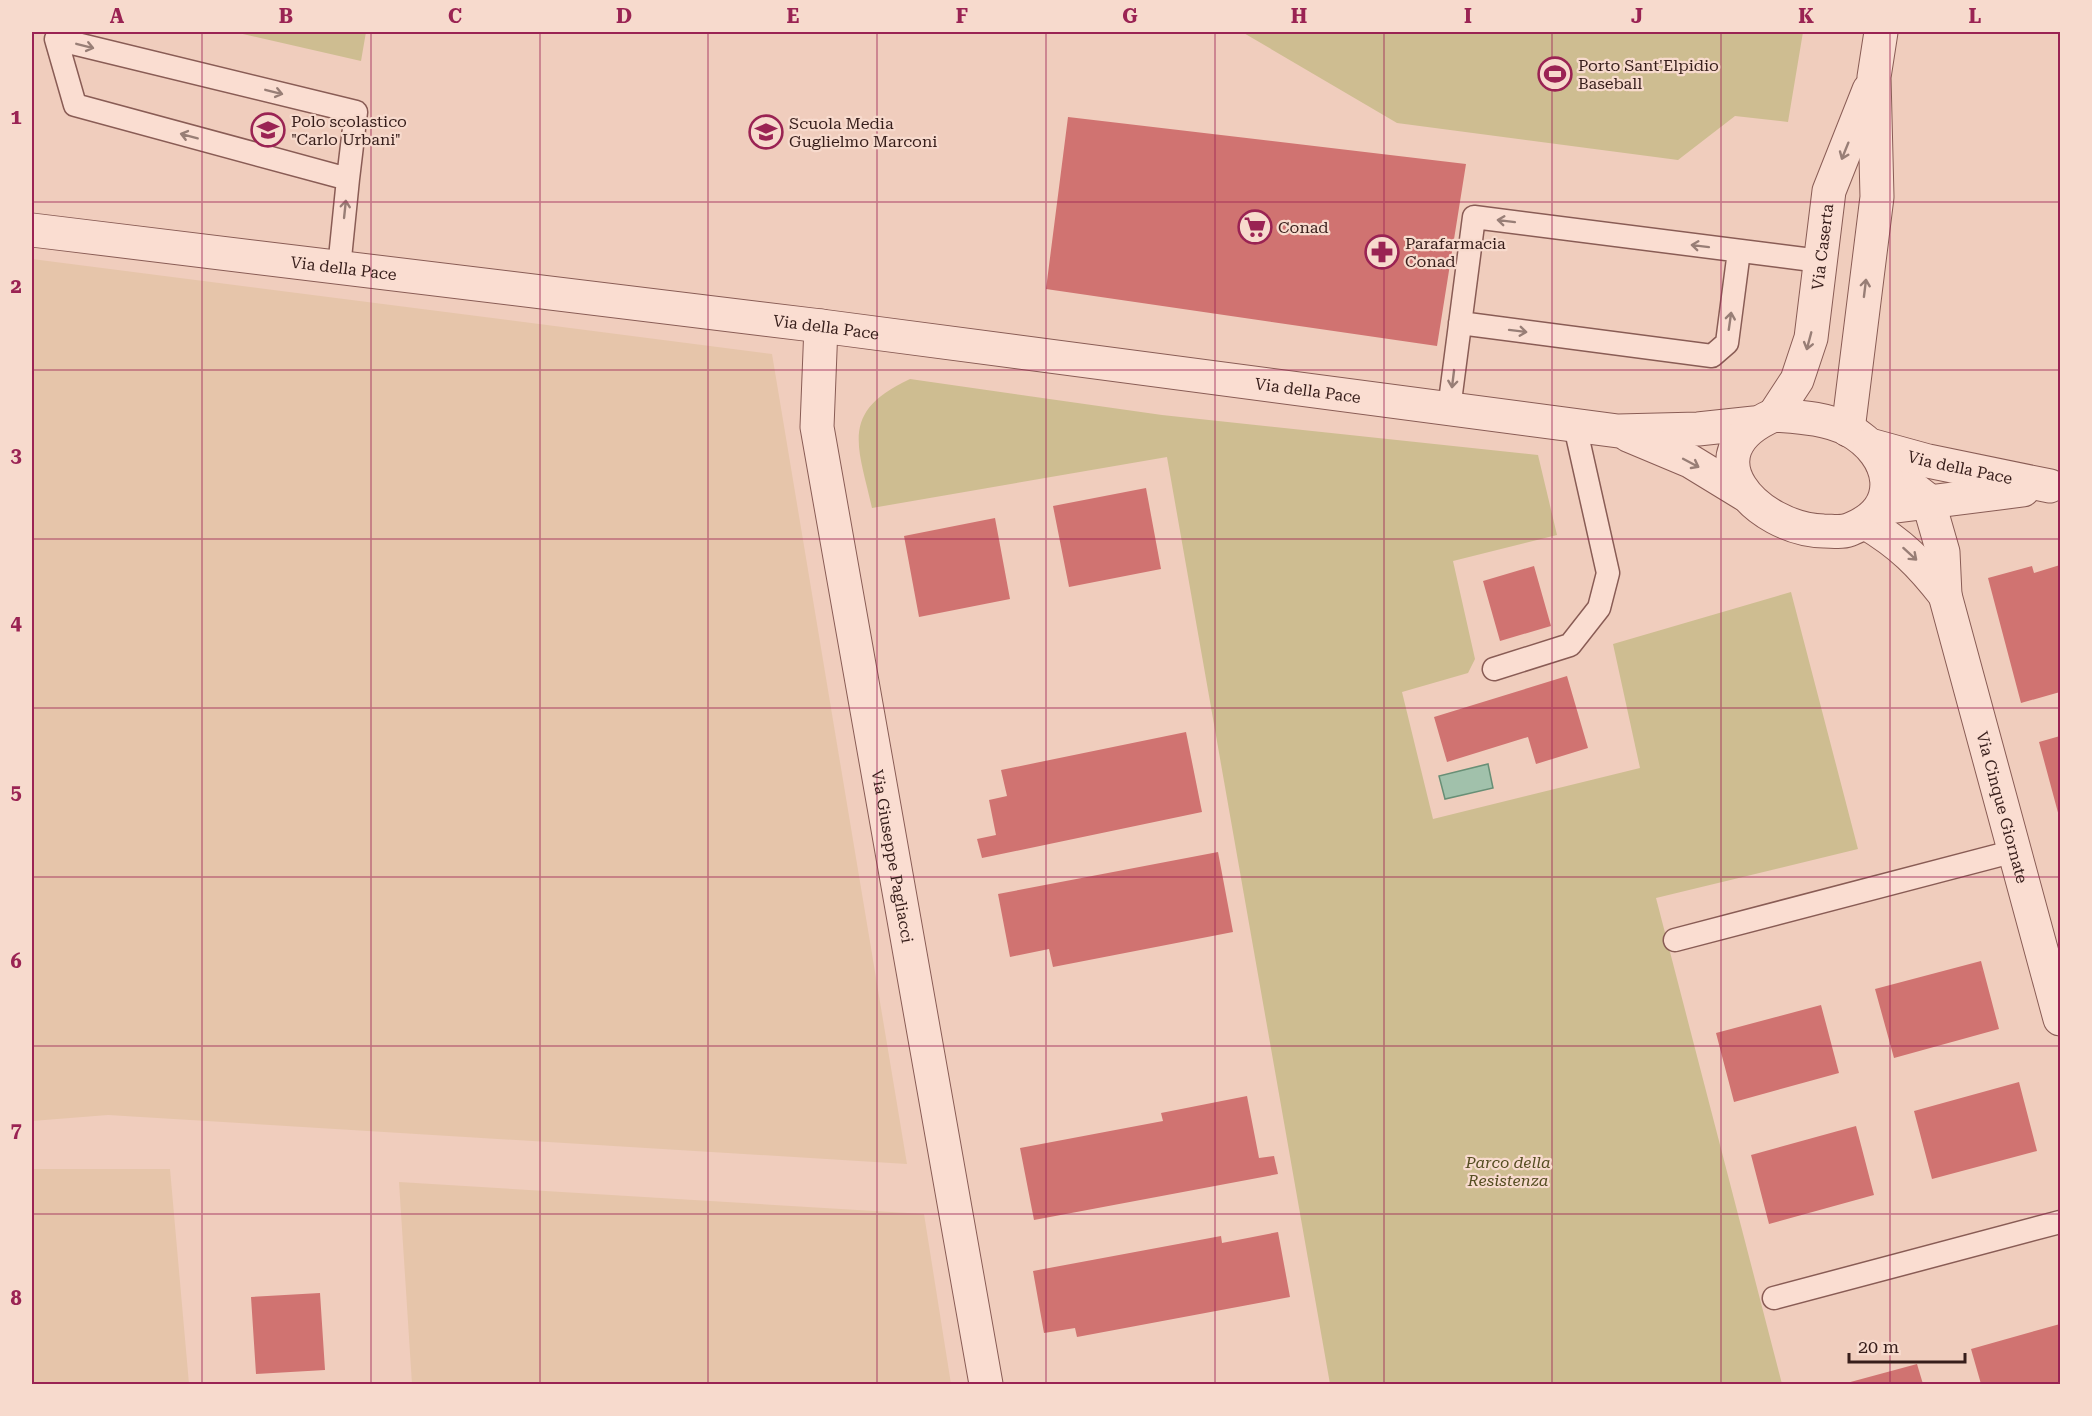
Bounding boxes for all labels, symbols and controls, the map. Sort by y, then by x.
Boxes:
text: A [110,4,125,28]
text: B [279,4,293,28]
text: C [448,4,462,28]
text: D [616,4,632,28]
text: E [787,4,800,28]
text: F [956,4,968,28]
text: G [1122,4,1138,28]
text: H [1291,4,1307,28]
text: I [1464,4,1472,28]
text: J [1631,4,1643,28]
text: K [1798,4,1814,28]
text: L [1969,4,1982,28]
one-way arrow [75,40,94,52]
sports icon: Porto Sant'Elpidio Baseball [1537,56,1573,92]
place label: Porto Sant'Elpidio Baseball [1578,56,1719,93]
one-way arrow [264,86,283,98]
text: 1 [10,105,22,129]
school or university icon: Polo scolastico "Carlo Urbani" [250,112,286,148]
place label: Polo scolastico "Carlo Urbani" [291,112,407,149]
school or university icon: Scuola Media Guglielmo Marconi [748,114,784,150]
place label: Scuola Media Guglielmo Marconi [789,114,937,151]
one-way arrow [180,130,199,141]
one-way arrow [1839,141,1850,159]
one-way arrow [340,200,351,220]
street label: Via Caserta [1807,202,1837,291]
supermarket icon: Conad [1237,209,1273,245]
one-way arrow [1497,216,1517,227]
place label: Conad [1278,218,1328,237]
pharmacy icon: Parafarmacia Conad [1364,234,1400,270]
place label: Parafarmacia Conad [1405,234,1506,271]
one-way arrow [1690,241,1710,252]
street label: Via della Pace [290,252,398,284]
text: 2 [10,274,22,298]
one-way arrow [1860,279,1871,299]
street label: Via della Pace [772,311,880,343]
one-way arrow [1724,312,1735,331]
one-way arrow [1508,325,1528,336]
one-way arrow [1803,331,1815,350]
one-way arrow [1447,368,1458,388]
street label: Via della Pace [1254,374,1362,407]
text: 3 [10,443,22,467]
street label: Via della Pace [1906,446,2015,488]
one-way arrow [1682,457,1699,469]
one-way arrow [1902,547,1917,561]
text: 4 [10,611,22,635]
street label: Via Cinque Giornate [1973,729,2032,885]
street label: Via Giuseppe Pagliacci [868,768,917,945]
text: 5 [10,780,22,804]
text: 6 [10,949,22,973]
text: 7 [10,1118,22,1142]
park label: Parco della Resistenza [1464,1153,1551,1190]
text: 8 [10,1286,22,1310]
scale bar [1849,1326,1964,1364]
text: 20 m [1858,1336,1899,1357]

